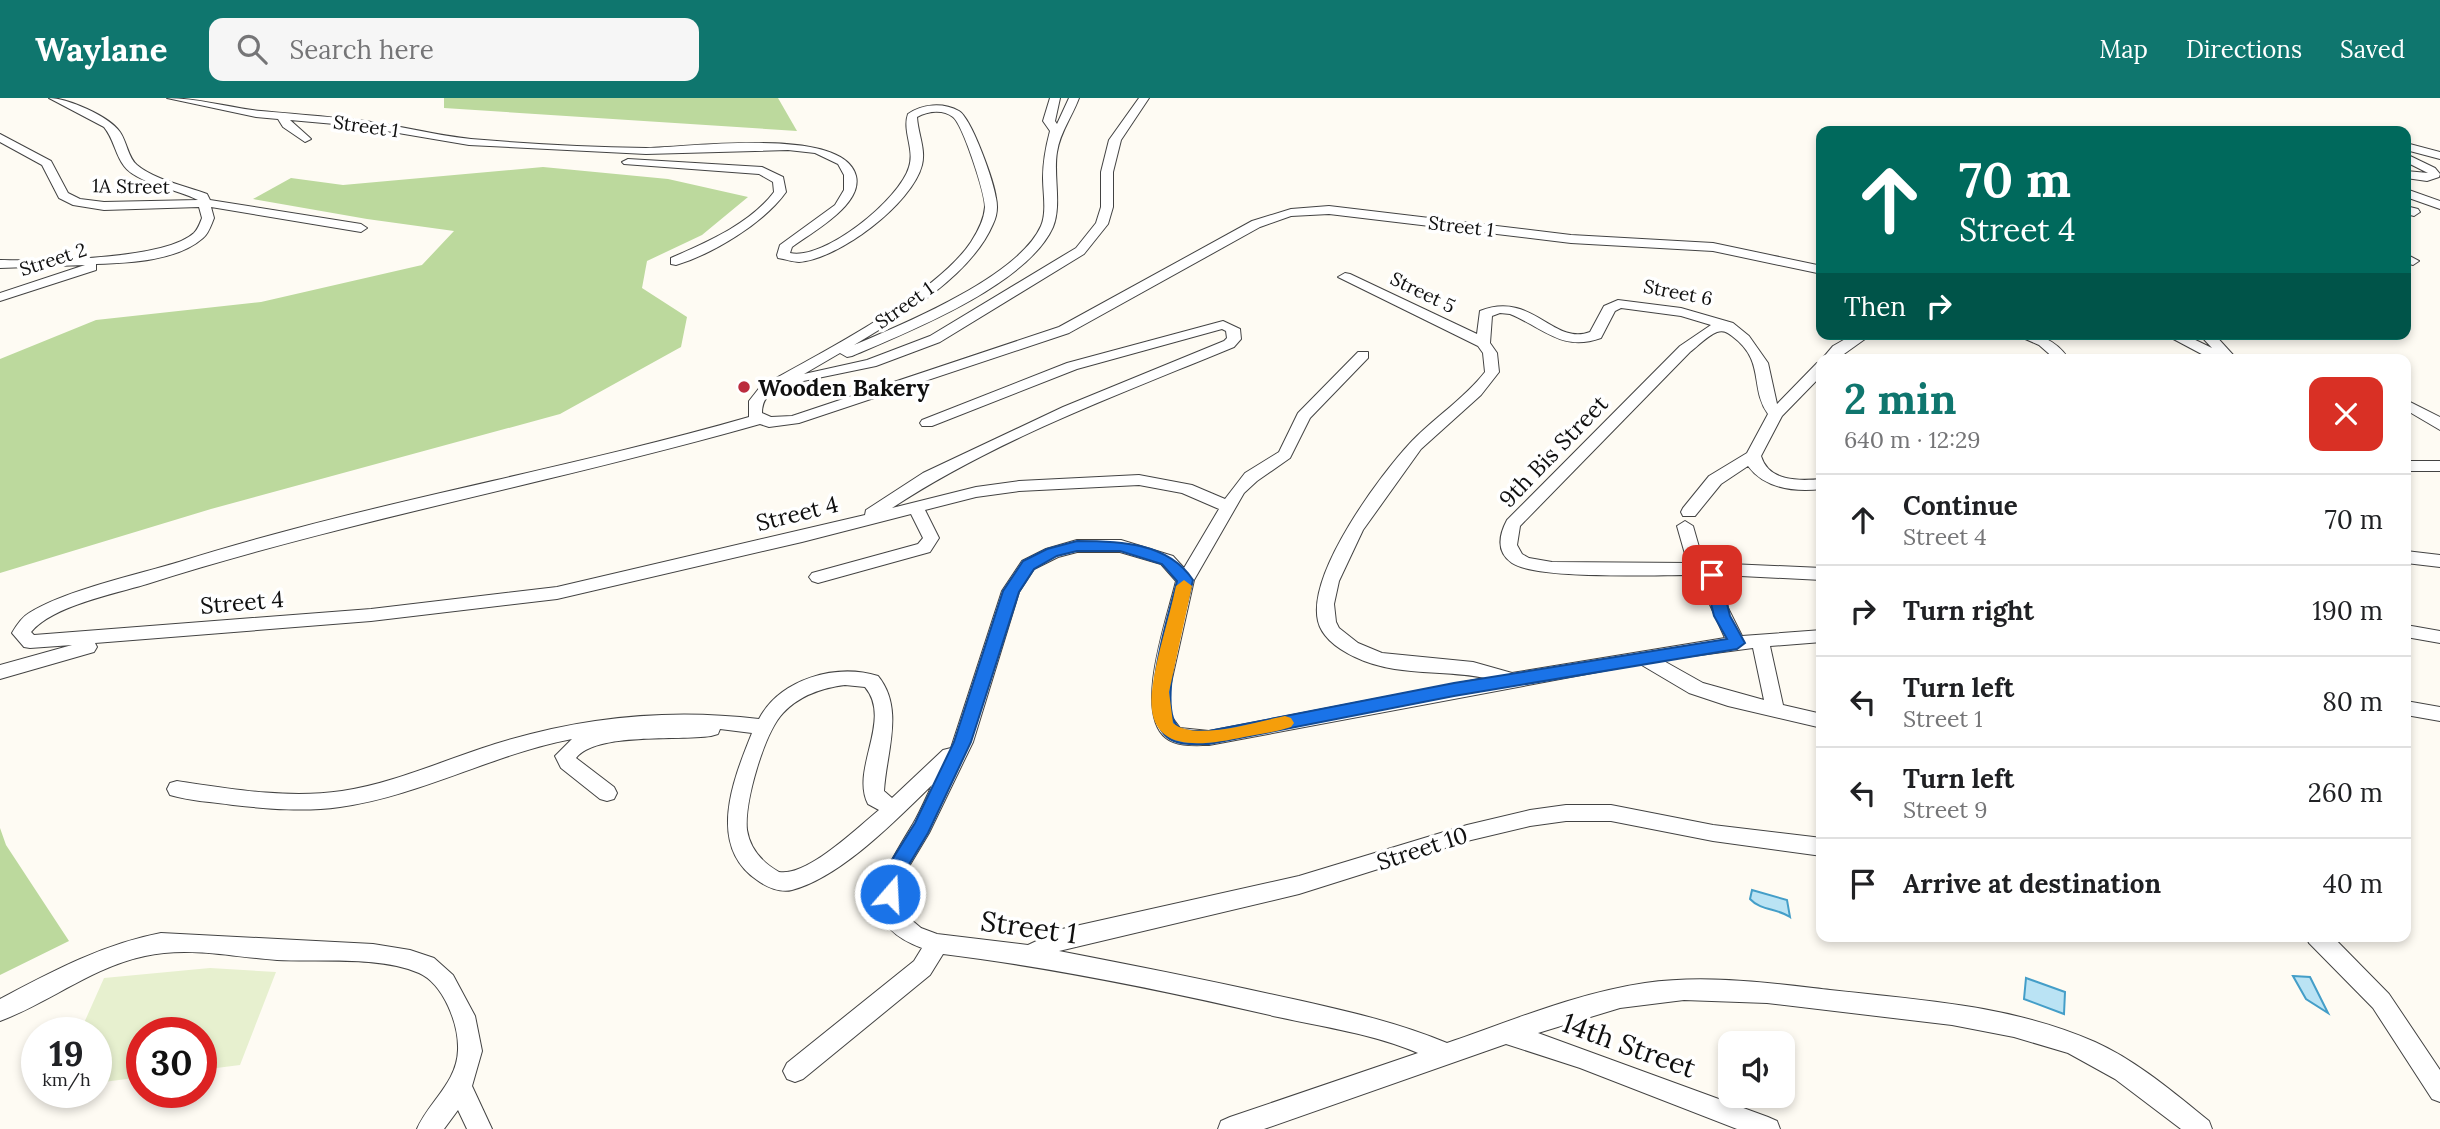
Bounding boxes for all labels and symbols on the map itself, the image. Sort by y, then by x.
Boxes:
street label: Street 1 [332,110,400,142]
street label: 1A Street [92,173,171,199]
street label: Street 1 [1427,210,1495,242]
street label: Street 2 [16,237,90,281]
street label: Street 5 [1387,266,1459,318]
street label: Street 6 [1641,274,1715,310]
street label: Street 1 [870,276,938,334]
place label: Wooden Bakery [758,373,930,402]
marker: Wooden Bakery [736,379,752,395]
street label: 9th Bis Street [1492,389,1614,513]
street label: Street 4 [753,489,841,537]
pin [1682,545,1742,605]
street label: Street 4 [199,584,285,620]
street label: Street 10 [1373,820,1471,876]
position arrow [853,857,927,931]
street label: Street 1 [978,902,1080,952]
street label: 14th Street [1557,1004,1701,1086]
speed limit sign: 30 [126,1017,217,1108]

